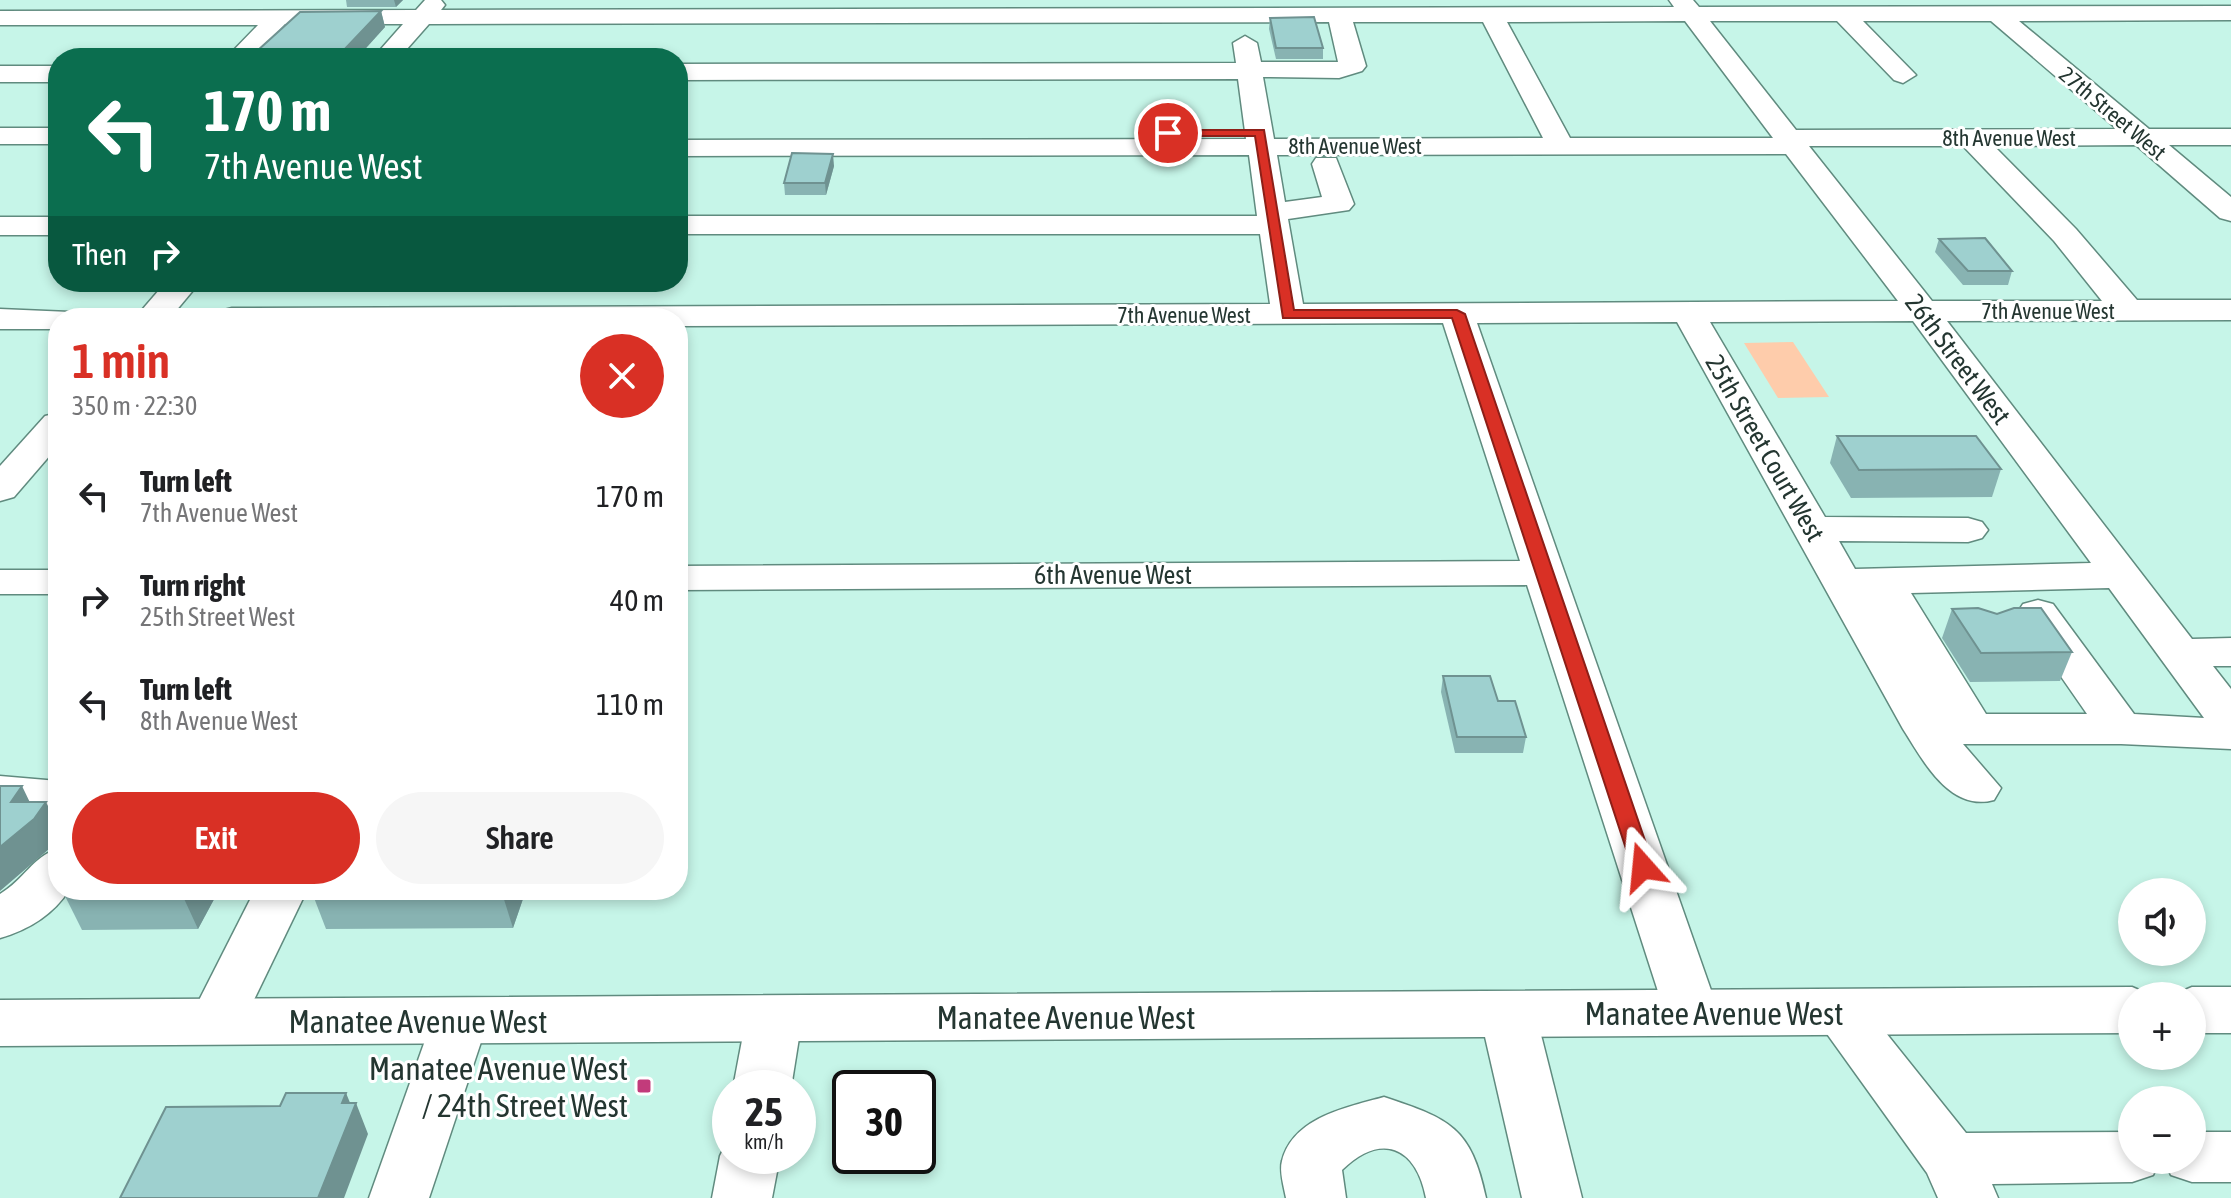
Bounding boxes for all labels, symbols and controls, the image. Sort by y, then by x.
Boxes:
street label: 27th Street West [2054,61,2172,165]
text: 170 m [204,79,331,143]
icon: left [72,80,176,184]
pin [1134,99,1202,167]
icon: arrive [1146,111,1190,155]
street label: 8th Avenue West [1942,125,2076,151]
street label: 8th Avenue West [1288,133,1422,159]
text: 7th Avenue West [204,145,423,187]
icon: right [143,232,187,276]
text: Then [72,237,127,271]
street label: 26th Street West [1899,288,2017,430]
street label: 7th Avenue West [1981,298,2115,324]
street label: 7th Avenue West [1117,302,1251,328]
text: 1 min [72,333,170,388]
button: close [580,334,664,418]
street label: 25th Street Court West [1699,349,1831,547]
text: 350 m · 22:30 [72,391,197,421]
text: Turn left [140,464,232,498]
icon: left [72,474,116,518]
text: 170 m [596,479,664,513]
text: 7th Avenue West [140,498,298,528]
street label: 6th Avenue West [1034,560,1192,590]
text: Turn right [140,568,246,602]
icon: right [72,578,116,622]
text: 40 m [610,583,664,617]
text: 25th Street West [140,602,295,632]
text: Turn left [140,672,232,706]
icon: left [72,682,116,726]
text: 110 m [596,687,664,721]
text: 8th Avenue West [140,706,298,736]
button: Exit [72,792,360,884]
button: Share [376,792,664,884]
position arrow [1601,825,1685,909]
map controls [2118,878,2206,1174]
button: sound [2118,878,2206,966]
button: + [2118,982,2206,1070]
street label: Manatee Avenue West [1584,995,1844,1032]
street label: Manatee Avenue West [936,999,1196,1036]
street label: Manatee Avenue West [288,1003,548,1040]
place label: Manatee Avenue West / 24th Street West [369,1050,628,1124]
speed limit sign: 30 [832,1070,936,1174]
marker: Manatee Avenue West / 24th Street West [635,1077,653,1095]
button: − [2118,1086,2206,1174]
text: 25 [745,1089,783,1134]
text: km/h [744,1130,784,1153]

